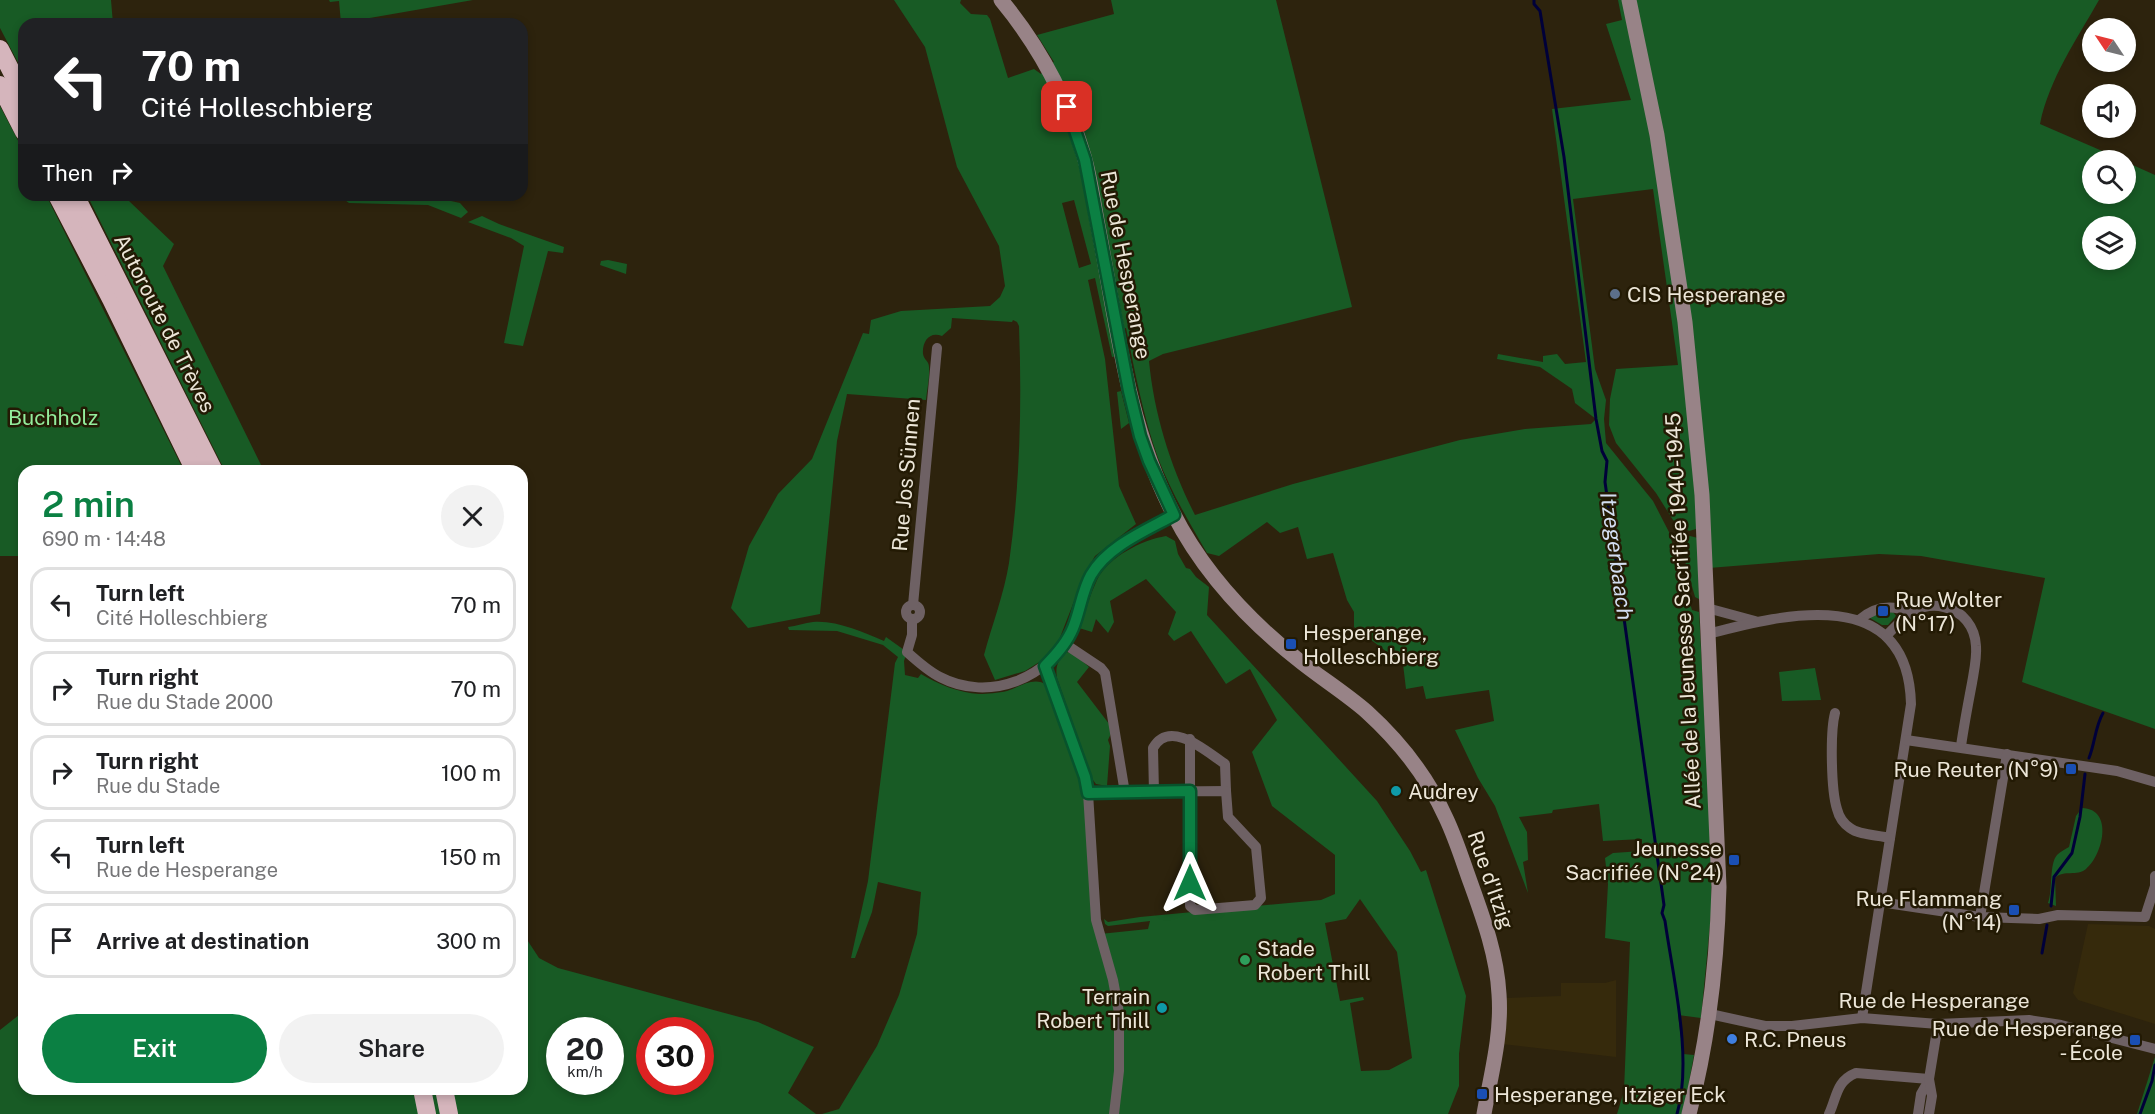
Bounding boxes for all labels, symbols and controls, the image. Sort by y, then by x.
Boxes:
north arrow [2082,18,2136,72]
map controls [2082,18,2136,270]
text: 70 m [141,41,241,90]
icon: left [42,42,120,120]
pin [1041,81,1092,132]
button: sound [2082,84,2136,138]
icon: arrive [1050,90,1083,123]
text: Cité Holleschbierg [141,91,373,123]
button: search [2082,150,2136,204]
icon: right [105,156,138,189]
text: Then [42,160,93,186]
street label: Rue de Hesperange [1095,169,1157,361]
button: layers [2082,216,2136,270]
street label: Autoroute de Trèves [109,230,221,416]
place label: CIS Hesperange [1627,282,1786,307]
marker: CIS Hesperange [1608,287,1622,301]
street label: Rue Jos Sünnen [887,398,925,552]
park label: Buchholz [8,405,98,430]
street label: Allée de la Jeunesse Sacrifiée 1940-1945 [1660,412,1706,810]
text: 2 min [42,483,135,525]
button: close [441,485,504,548]
water label: Itzegerbaach [1595,490,1639,622]
text: 690 m · 14:48 [42,527,166,551]
text: Turn left [96,580,185,606]
place label: Rue Wolter (N°17) [1895,587,2002,636]
icon: left [45,588,78,621]
text: 70 m [450,592,501,618]
marker: Rue Wolter (N°17) [1876,604,1890,618]
text: Cité Holleschbierg [96,606,268,630]
place label: Hesperange, Holleschbierg [1303,620,1439,669]
marker: Hesperange, Holleschbierg [1284,637,1298,651]
text: Turn right [96,664,199,690]
icon: right [45,672,78,705]
text: 70 m [450,676,501,702]
text: Rue du Stade 2000 [96,690,273,714]
text: Turn right [96,748,199,774]
icon: right [45,756,78,789]
place label: Rue Reuter (N°9) [1893,757,2059,782]
text: 100 m [441,760,501,786]
marker: Rue Reuter (N°9) [2064,762,2078,776]
text: Rue du Stade [96,774,220,798]
place label: Audrey [1408,779,1479,804]
marker: Audrey [1389,784,1403,798]
street label: Rue d'Itzig [1462,827,1520,933]
text: Turn left [96,832,185,858]
place label: Jeunesse Sacrifiée (N°24) [1565,836,1722,885]
icon: left [45,840,78,873]
text: 150 m [440,844,501,870]
position arrow [1158,851,1222,915]
marker: Jeunesse Sacrifiée (N°24) [1727,853,1741,867]
text: Rue de Hesperange [96,858,278,882]
place label: Rue Flammang (N°14) [1855,886,2002,935]
marker: Rue Flammang (N°14) [2007,903,2021,917]
icon: arrive [45,924,78,957]
text: Arrive at destination [96,928,309,954]
text: 300 m [436,928,501,954]
place label: Stade Robert Thill [1257,936,1371,985]
marker: Stade Robert Thill [1238,953,1252,967]
place label: Terrain Robert Thill [1036,984,1150,1033]
street label: Rue de Hesperange [1838,988,2030,1013]
marker: Terrain Robert Thill [1155,1001,1169,1015]
button: Exit [42,1014,267,1083]
button: Share [279,1014,504,1083]
place label: Rue de Hesperange - École [1932,1016,2123,1065]
speed limit sign: 30 [636,1017,714,1095]
place label: R.C. Pneus [1744,1027,1846,1052]
text: 20 [566,1031,604,1067]
marker: R.C. Pneus [1725,1032,1739,1046]
marker: Rue de Hesperange - École [2128,1033,2142,1047]
text: km/h [567,1063,603,1080]
place label: Hesperange, Itziger Eck [1494,1082,1726,1107]
marker: Hesperange, Itziger Eck [1475,1087,1489,1101]

